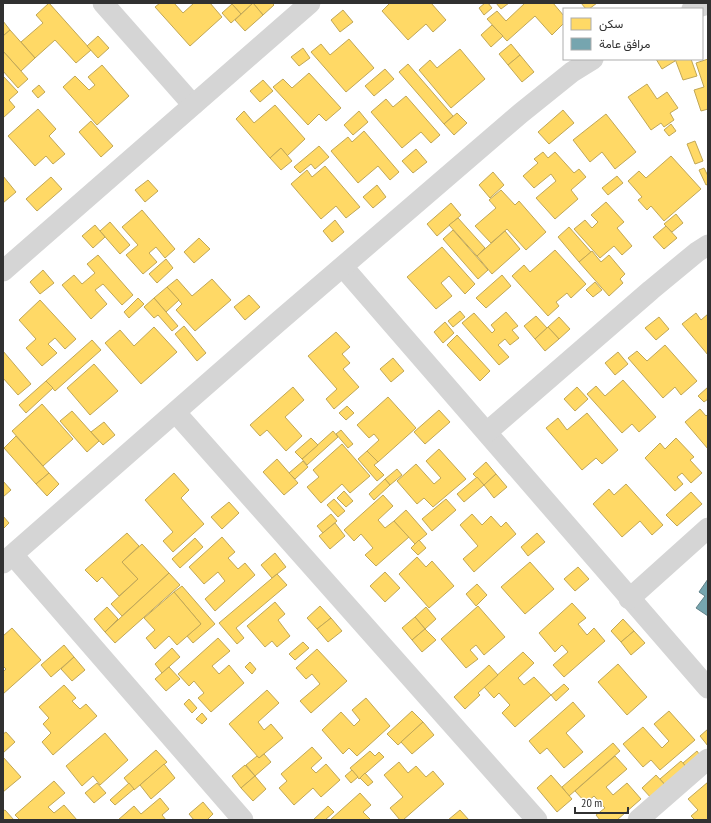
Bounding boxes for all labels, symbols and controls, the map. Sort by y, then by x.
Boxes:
legend [563,8,703,60]
text: سكن [599,16,623,32]
text: مرافق عامة [599,36,650,52]
scale bar [575,789,628,815]
text: 20 m [581,795,602,810]

